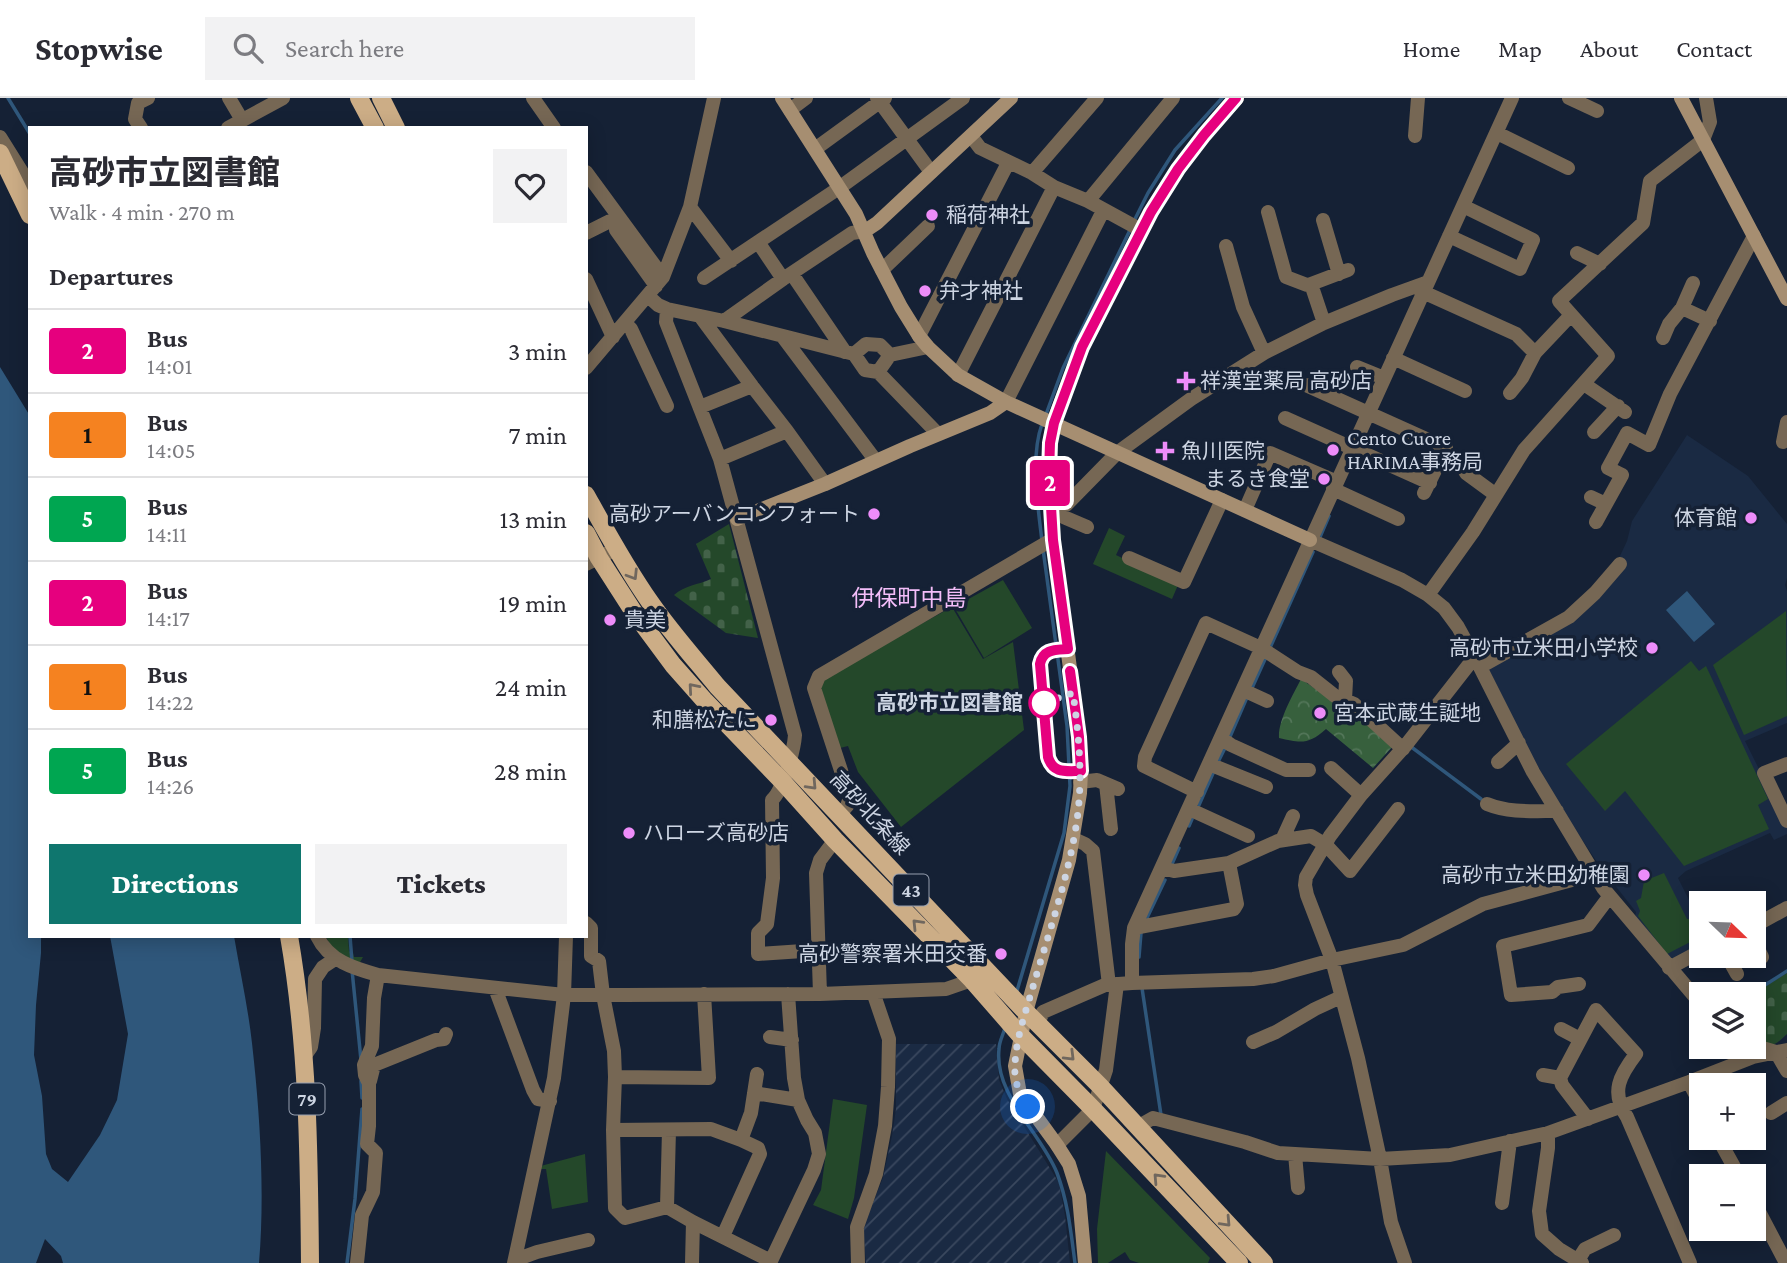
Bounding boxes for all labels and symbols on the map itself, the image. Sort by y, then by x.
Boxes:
place label: 稲荷神社 [946,203,1030,227]
marker: 稲荷神社 [924,207,940,223]
place label: 弁才神社 [939,279,1023,303]
marker: 弁才神社 [917,283,933,299]
place label: 祥漢堂薬局 高砂店 [1200,369,1372,393]
marker: 祥漢堂薬局 高砂店 [1178,373,1194,389]
place label: Cento Cuore HARIMA事務局 [1347,426,1483,474]
place label: 魚川医院 [1181,439,1265,463]
marker: 魚川医院 [1155,441,1175,461]
marker: Cento Cuore HARIMA事務局 [1325,442,1341,458]
line badge: 2 [1027,460,1073,506]
place label: まるき食堂 [1205,467,1310,491]
marker: まるき食堂 [1316,471,1332,487]
place label: 高砂アーバンコンフォート [609,502,860,526]
marker: 高砂アーバンコンフォート [866,506,882,522]
place label: 体育館 [1674,506,1737,530]
marker: 体育館 [1743,510,1759,526]
one-way arrow [624,568,637,581]
district label: 伊保町中島 [852,585,967,611]
place label: 貴美 [624,608,666,632]
marker: 貴美 [602,612,618,628]
place label: 高砂市立米田小学校 [1449,636,1638,660]
marker: 高砂市立米田小学校 [1644,640,1660,656]
one-way arrow [689,683,701,696]
marker: 高砂市立図書館 [1029,688,1059,718]
place label: 高砂市立図書館 [876,691,1023,715]
place label: 宮本武蔵生誕地 [1334,701,1481,725]
marker: 宮本武蔵生誕地 [1312,705,1328,721]
place label: 和膳松たに [652,708,757,732]
marker: 和膳松たに [763,712,779,728]
street label: 高砂北条線 [825,766,915,860]
one-way arrow [804,777,817,790]
place label: ハローズ高砂店 [643,821,789,845]
marker: ハローズ高砂店 [621,825,637,841]
place label: 高砂市立米田幼稚園 [1441,863,1630,887]
marker: 高砂市立米田幼稚園 [1636,867,1652,883]
road number: 43 [894,874,928,905]
north arrow [1689,891,1766,968]
one-way arrow [913,919,926,932]
place label: 高砂警察署米田交番 [798,942,987,966]
marker: 高砂警察署米田交番 [993,946,1009,962]
one-way arrow [1062,1048,1075,1061]
road number: 79 [290,1084,324,1114]
your location [1010,1089,1045,1124]
one-way arrow [1154,1173,1167,1186]
one-way arrow [1218,1214,1230,1227]

